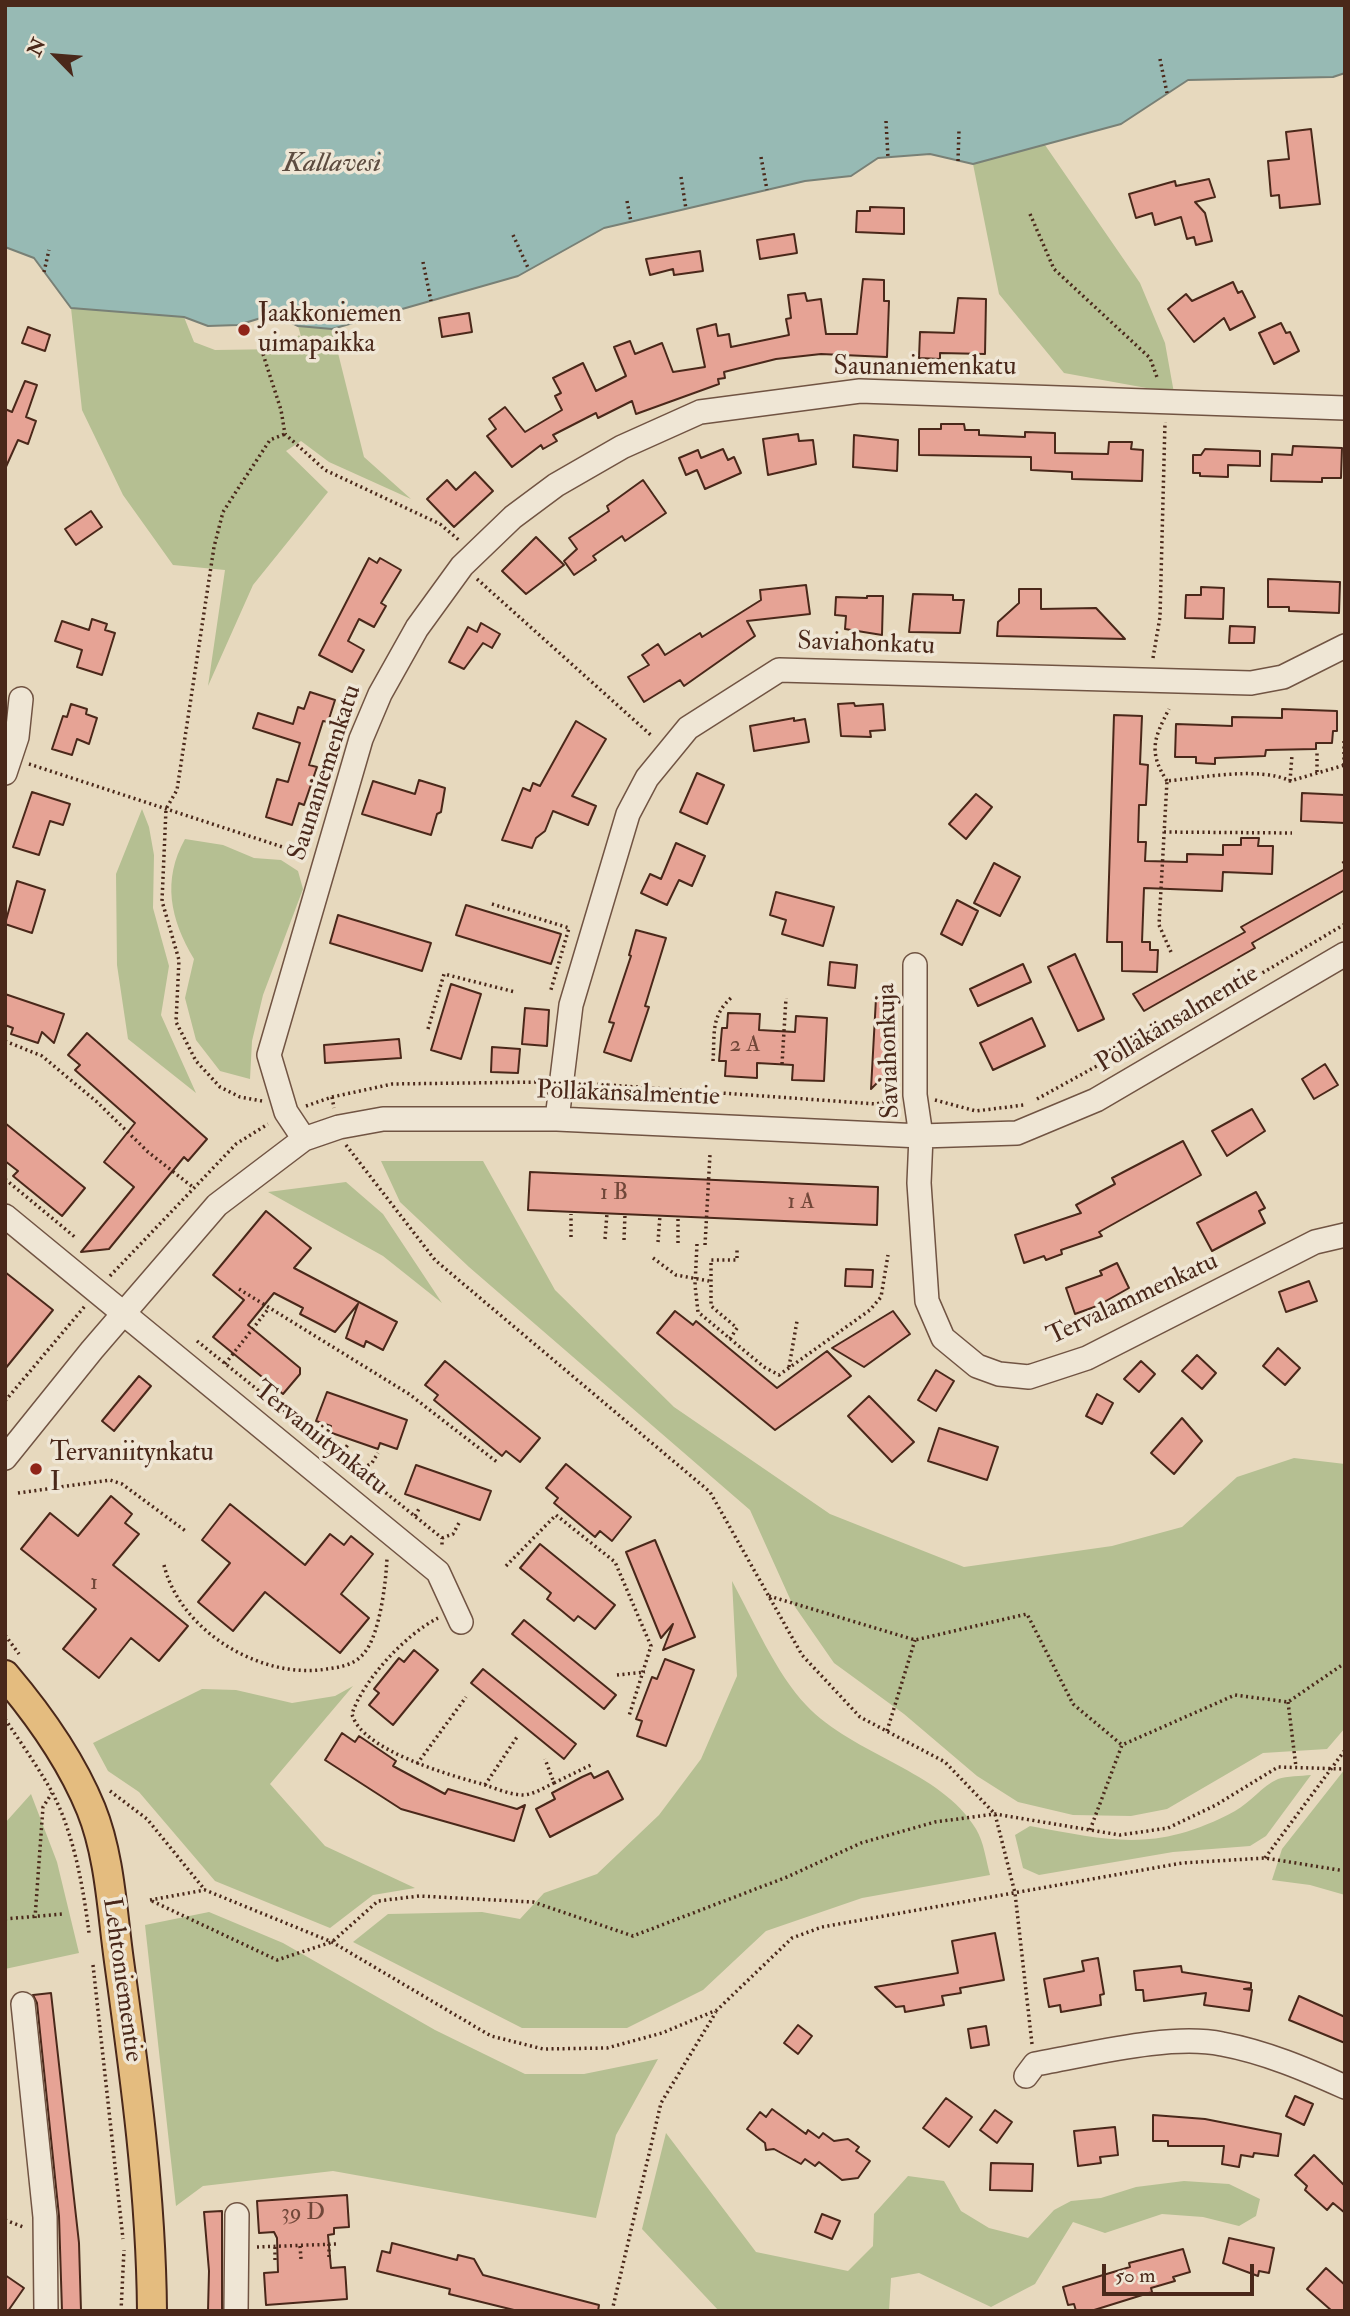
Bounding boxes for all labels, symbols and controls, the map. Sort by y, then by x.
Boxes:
north arrow [21,21,91,91]
text: N [22,34,51,60]
water label: Kallavesi [283,148,381,182]
place label: Jaakkoniemen uimapaikka [258,299,402,360]
marker: Jaakkoniemen uimapaikka [236,322,252,338]
street label: Saunaniemenkatu [834,352,1016,384]
street label: Saviahonkatu [797,627,935,663]
street label: Saunaniemenkatu [283,681,369,865]
street label: Pölläkänsalmentie [1091,959,1265,1081]
street label: Saviahonkuja [872,983,908,1119]
house number: 2 A [729,1032,761,1060]
street label: Pölläkänsalmentie [536,1076,720,1114]
house number: 1 B [600,1180,628,1208]
house number: 1 A [787,1189,815,1217]
street label: Tervalammenkatu [1042,1247,1224,1353]
street label: Tervaniitynkatu [247,1375,393,1503]
place label: Tervaniitynkatu I [50,1438,214,1500]
marker: Tervaniitynkatu I [28,1461,44,1477]
house number: 1 [90,1570,98,1598]
street label: Lehtoniementie [94,1896,148,2064]
house number: 39 D [281,2200,325,2228]
scale bar [1105,2250,1257,2294]
text: 50 m [1115,2262,1156,2289]

